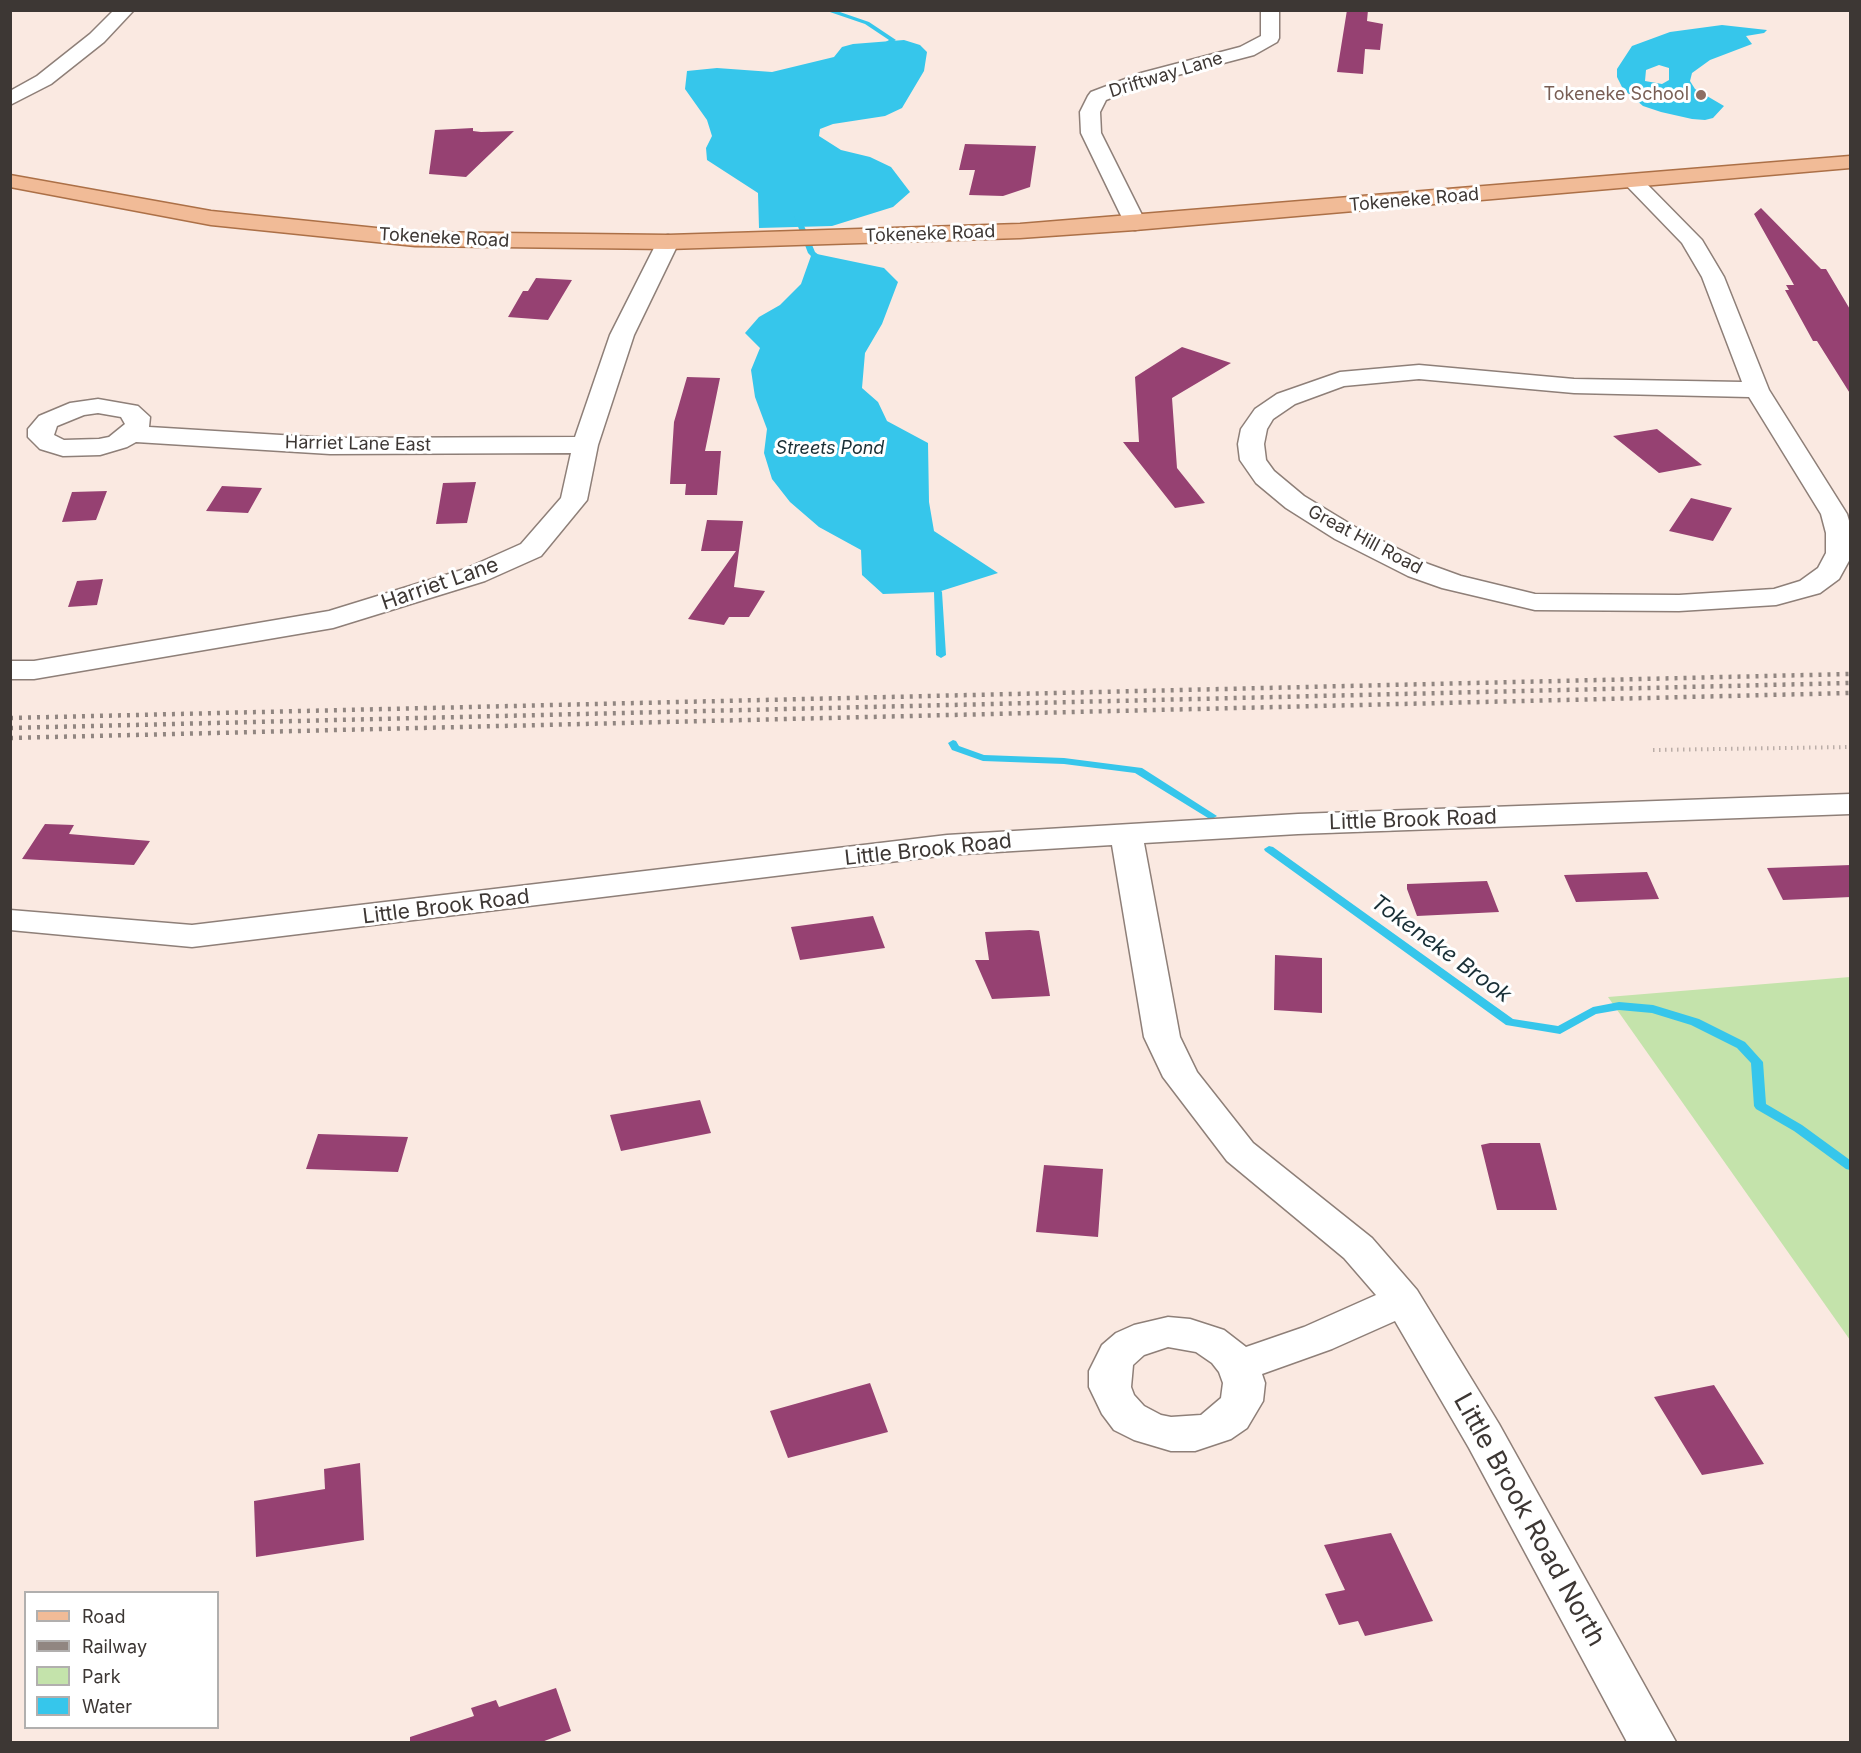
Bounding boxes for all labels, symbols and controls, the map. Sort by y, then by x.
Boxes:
street label: Driftway Lane [1107,47,1225,103]
place label: Tokeneke School [1543,84,1689,106]
marker: Tokeneke School [1694,88,1708,102]
street label: Tokeneke Road [1348,184,1480,216]
street label: Tokeneke Road [864,221,996,247]
street label: Tokeneke Road [378,224,510,252]
street label: Harriet Lane East [285,432,431,456]
water label: Streets Pond [776,438,884,460]
street label: Great Hill Road [1304,501,1426,579]
street label: Harriet Lane [378,552,502,616]
street label: Little Brook Road [1329,804,1497,836]
street label: Little Brook Road [843,829,1013,871]
street label: Little Brook Road [361,884,531,930]
water label: Tokeneke Brook [1366,889,1516,1009]
street label: Little Brook Road North [1446,1388,1612,1652]
legend [24,1591,219,1729]
text: Road [82,1606,125,1627]
text: Railway [82,1636,147,1657]
text: Park [82,1666,121,1687]
text: Water [82,1696,132,1717]

